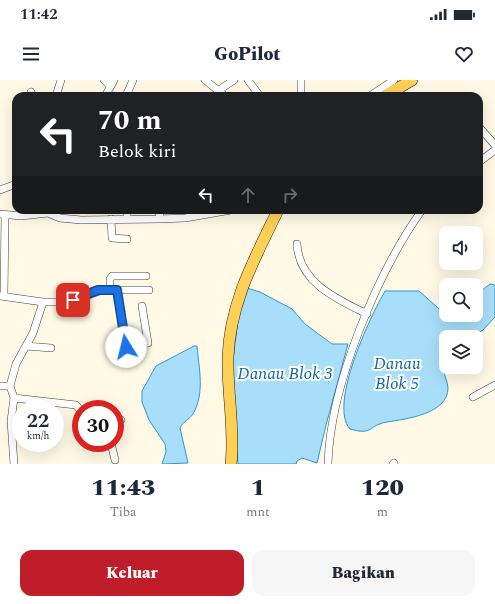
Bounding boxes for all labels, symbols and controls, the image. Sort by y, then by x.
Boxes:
text: 11:42 [20,3,58,26]
text: GoPilot [214,41,281,68]
icon: menu [20,43,42,65]
icon: heart [453,43,475,65]
text: 70 m [98,99,162,142]
icon: left [32,108,84,160]
text: Belok kiri [98,138,176,165]
icon: left [195,184,217,206]
icon: ahead [237,184,259,206]
icon: right [279,184,301,206]
map controls [439,226,483,374]
button: sound [439,226,483,270]
button: search [439,278,483,322]
pin [56,283,90,317]
icon: arrive [62,289,84,311]
position arrow [105,326,147,368]
button: layers [439,330,483,374]
water label: Danau Blok 5 [373,351,421,397]
water label: Danau Blok 3 [237,361,333,387]
speed limit sign: 30 [72,400,124,452]
text: 22 [27,406,49,436]
text: km/h [27,428,49,444]
text: 11:43 [91,470,155,506]
text: 1 [251,470,265,506]
text: 120 [361,470,404,506]
text: Tiba [110,502,136,522]
text: mnt [246,502,270,522]
text: m [377,502,388,522]
button: Keluar [20,550,244,596]
button: Bagikan [252,550,475,596]

